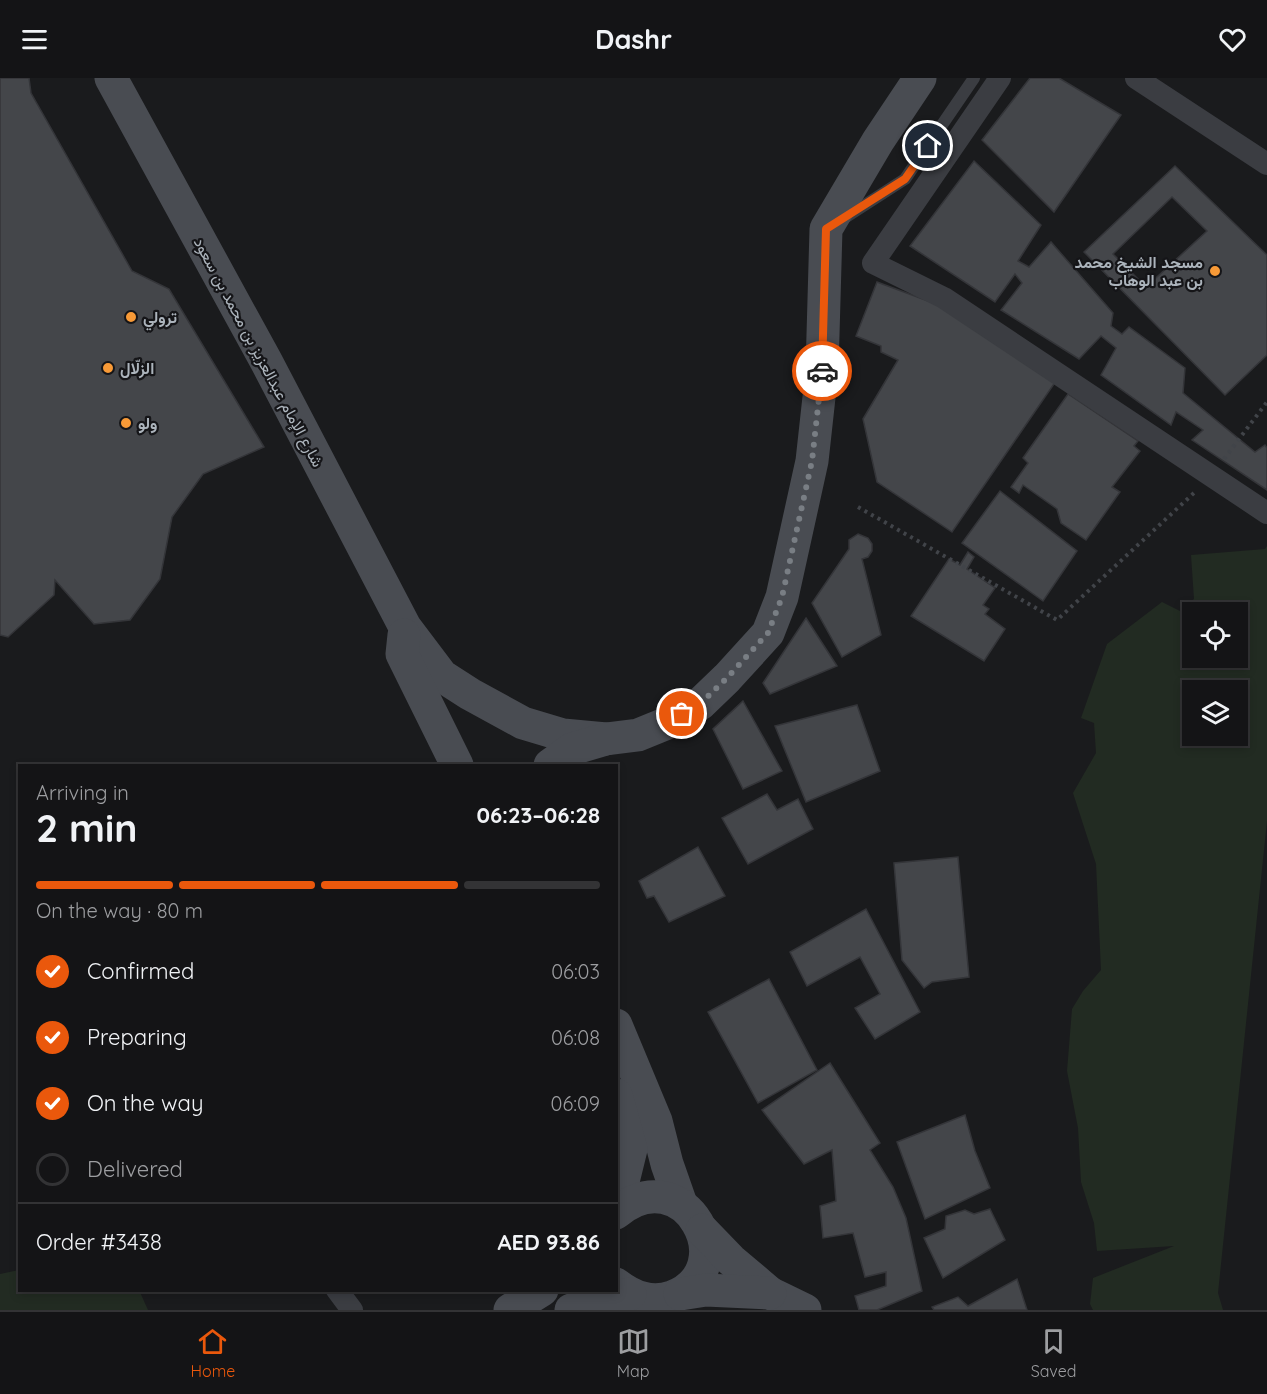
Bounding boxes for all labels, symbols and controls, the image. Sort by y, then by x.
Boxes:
text: Dashr [595,22,672,56]
icon: menu [18,23,51,56]
icon: heart [1216,23,1249,56]
pin [902,120,953,171]
icon: home [911,129,944,162]
street label: شارع الإمام عبدالعزيز بن محمد بن سعود [188,234,328,471]
place label: مسجد الشيخ محمد بن عبد الوهاب [1075,252,1203,291]
marker: مسجد الشيخ محمد بن عبد الوهاب [1208,264,1222,278]
place label: ترولي [143,307,177,331]
marker: ترولي [124,310,138,324]
courier [792,341,852,401]
icon: car [806,355,839,388]
place label: الزلّال [120,358,154,379]
marker: الزلّال [101,361,115,375]
place label: ولو [138,413,157,434]
marker: ولو [119,416,133,430]
map controls [1182,602,1248,746]
button: locate [1182,602,1248,668]
button: layers [1182,680,1248,746]
pin [656,688,707,739]
icon: bag [665,697,698,730]
text: Arriving in [36,780,129,805]
text: 06:23–06:28 [476,801,600,829]
text: 2 min [36,803,138,852]
text: On the way · 80 m [36,898,203,923]
icon: check [36,955,69,988]
text: Confirmed [87,957,194,985]
text: 06:03 [551,959,600,984]
icon: check [36,1021,69,1054]
text: Preparing [87,1023,187,1051]
text: 06:08 [551,1025,600,1050]
icon: check [36,1087,69,1120]
text: On the way [87,1089,203,1117]
text: 06:09 [551,1091,600,1116]
text: Delivered [87,1155,183,1183]
text: Order #3438 [36,1228,162,1256]
text: AED 93.86 [497,1228,600,1256]
tab: Home [191,1325,235,1381]
tab: Map [617,1325,650,1381]
tab: Saved [1031,1325,1076,1381]

